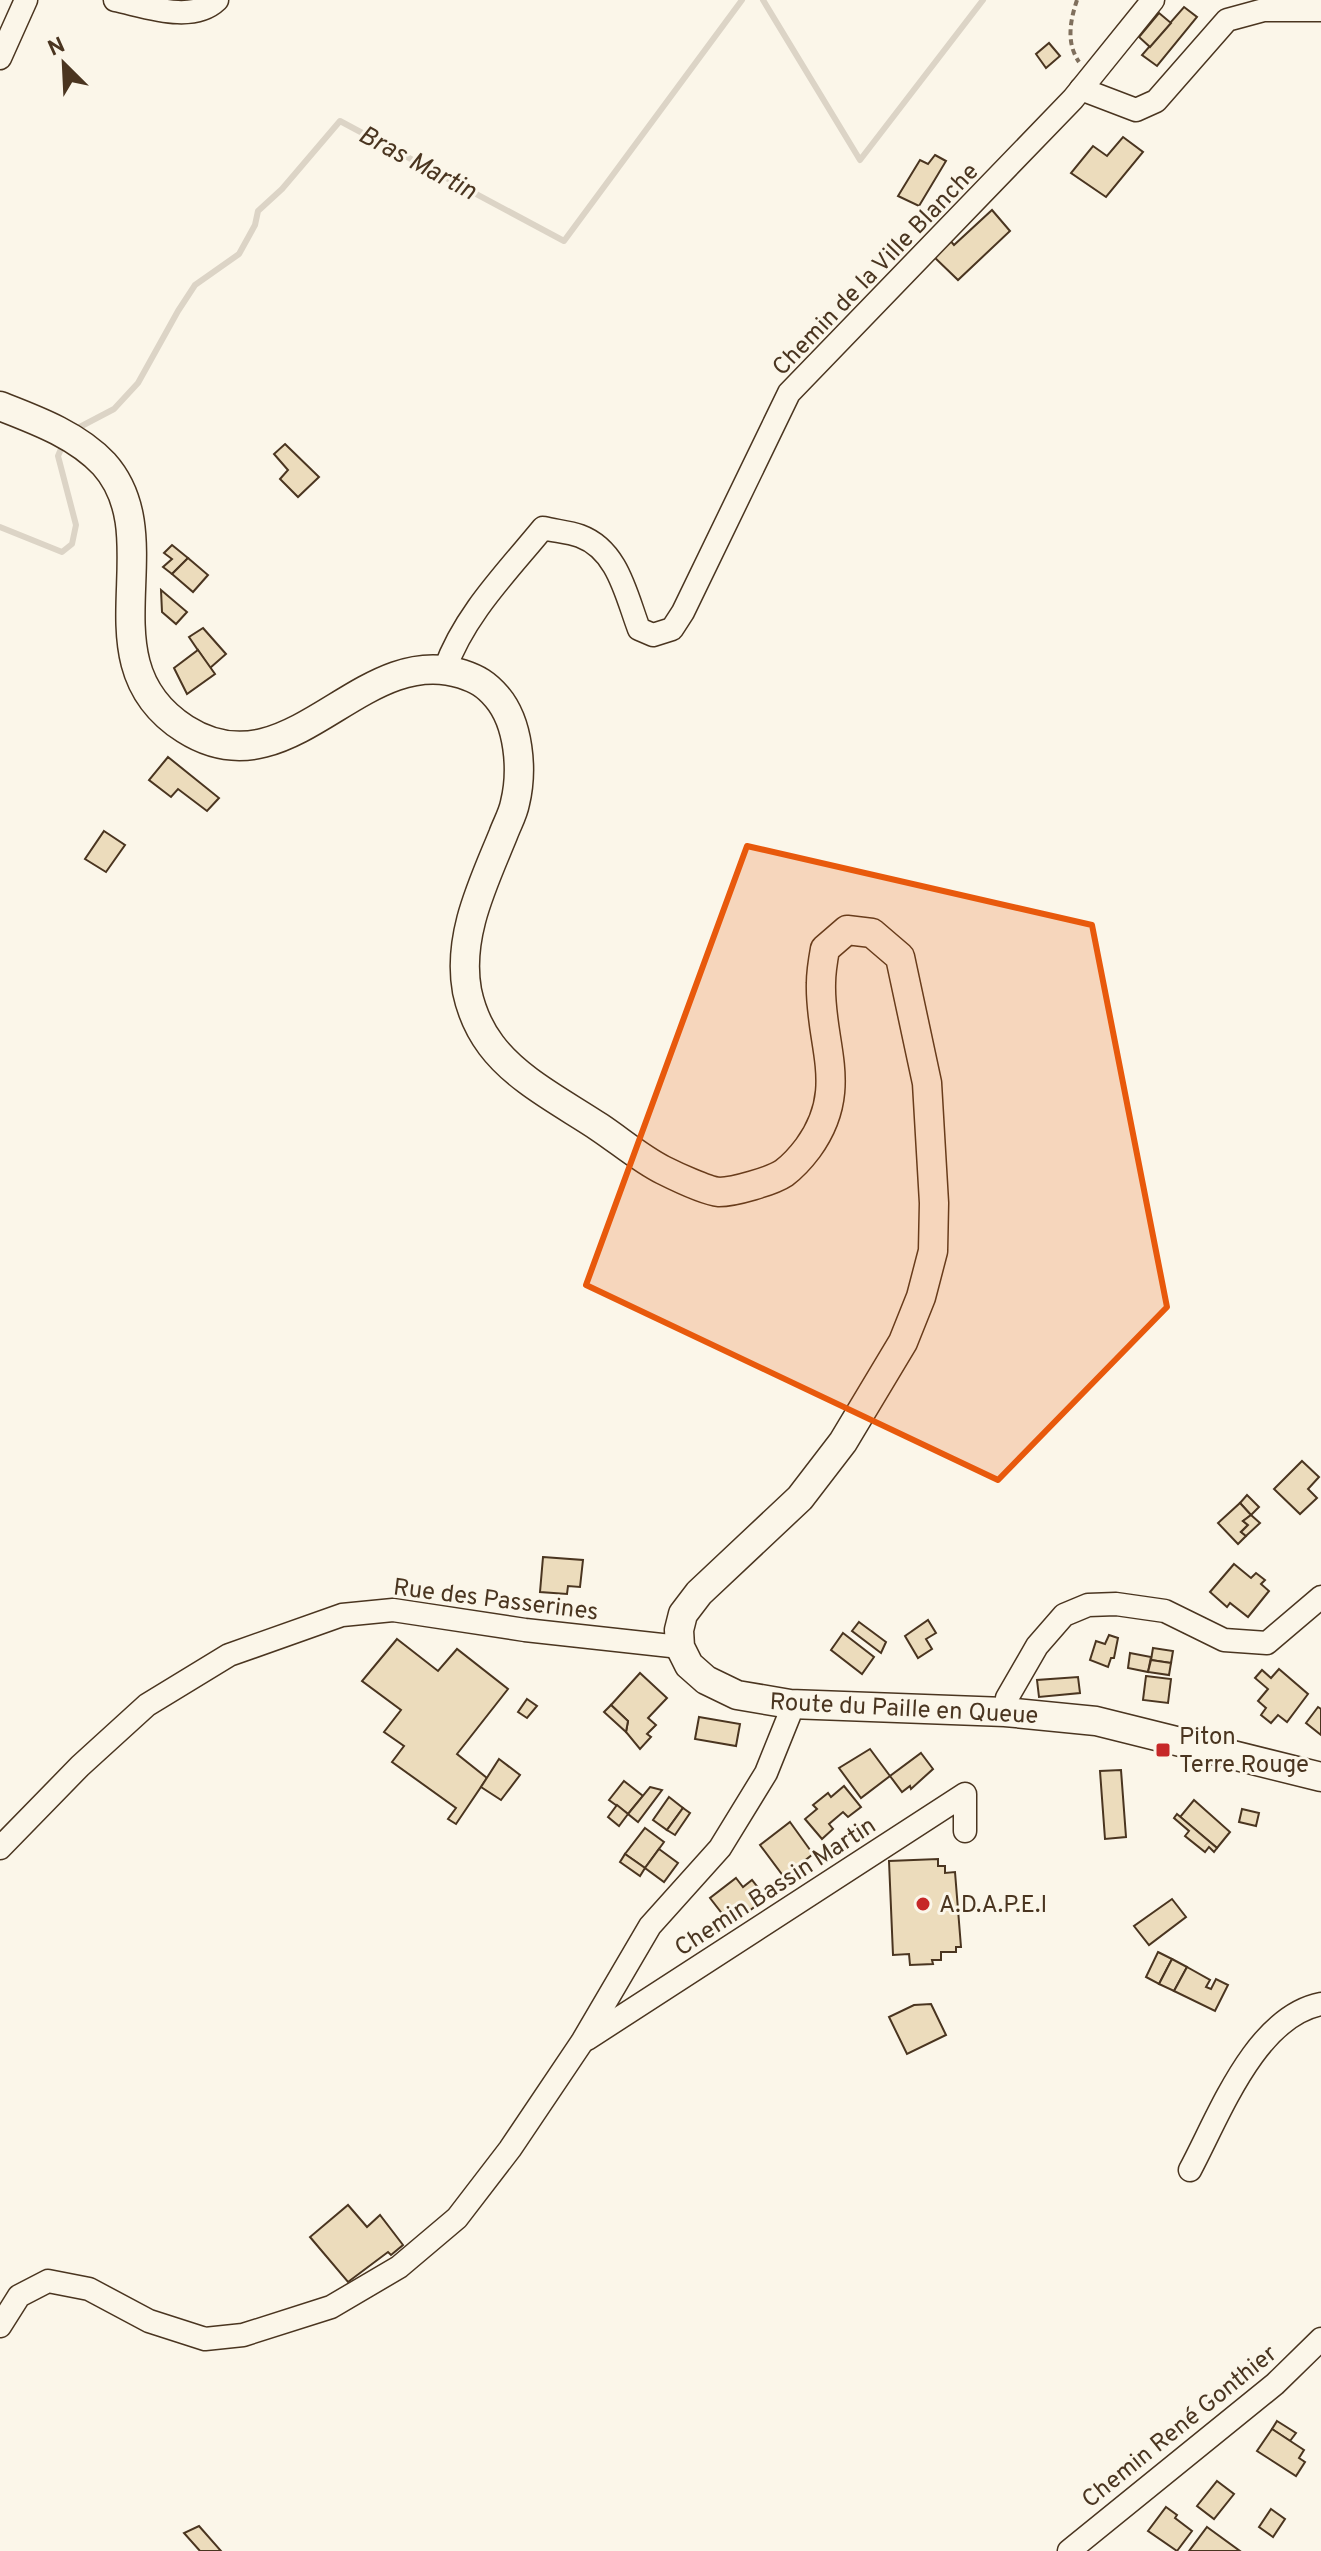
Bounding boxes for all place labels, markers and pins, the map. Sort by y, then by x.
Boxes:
place label: Piton Terre Rouge [1179,1723,1309,1781]
marker: Piton Terre Rouge [1154,1741,1172,1759]
place label: A.D.A.P.E.I [939,1891,1047,1921]
marker: A.D.A.P.E.I [914,1895,932,1913]

